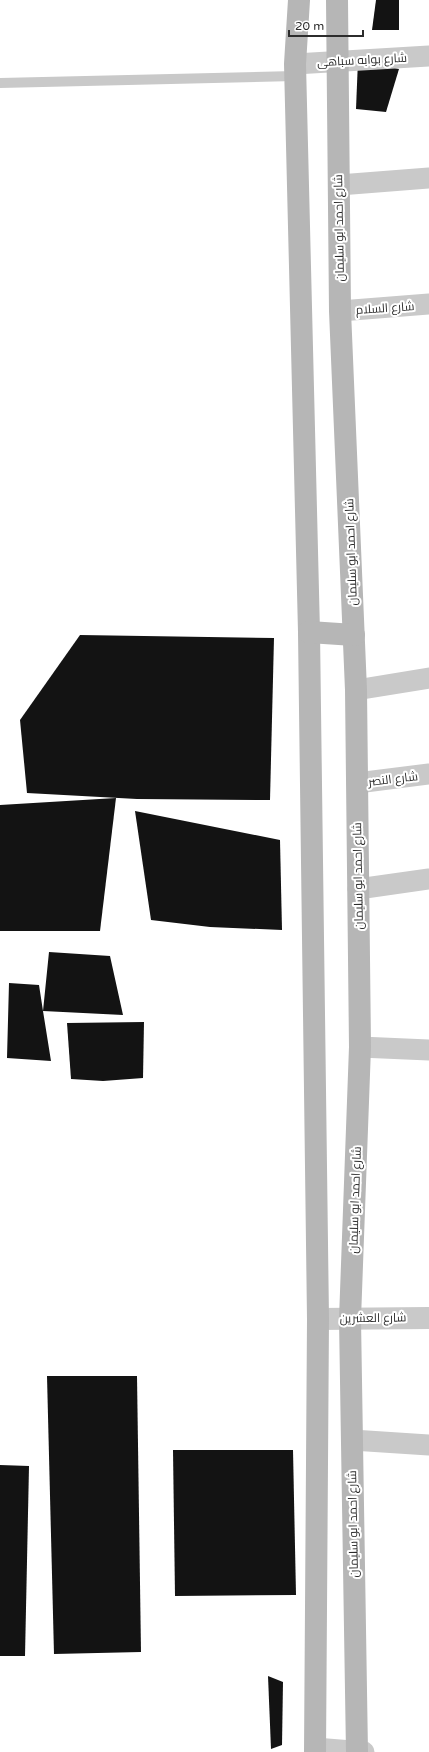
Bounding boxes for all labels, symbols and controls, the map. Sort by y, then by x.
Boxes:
scale bar [289,12,363,38]
text: 20 m [295,19,324,33]
street label: شارع بوابه سباهى [317,51,407,70]
street label: شارع احمد ابو سليمان [331,174,348,282]
street label: شارع السلام [355,299,415,318]
street label: شارع احمد ابو سليمان [342,498,361,606]
street label: شارع النصر [366,769,419,790]
street label: شارع احمد ابو سليمان [350,822,367,930]
street label: شارع احمد ابو سليمان [346,1146,365,1254]
street label: شارع العشرين [339,1310,407,1327]
street label: شارع احمد ابو سليمان [345,1470,362,1578]

